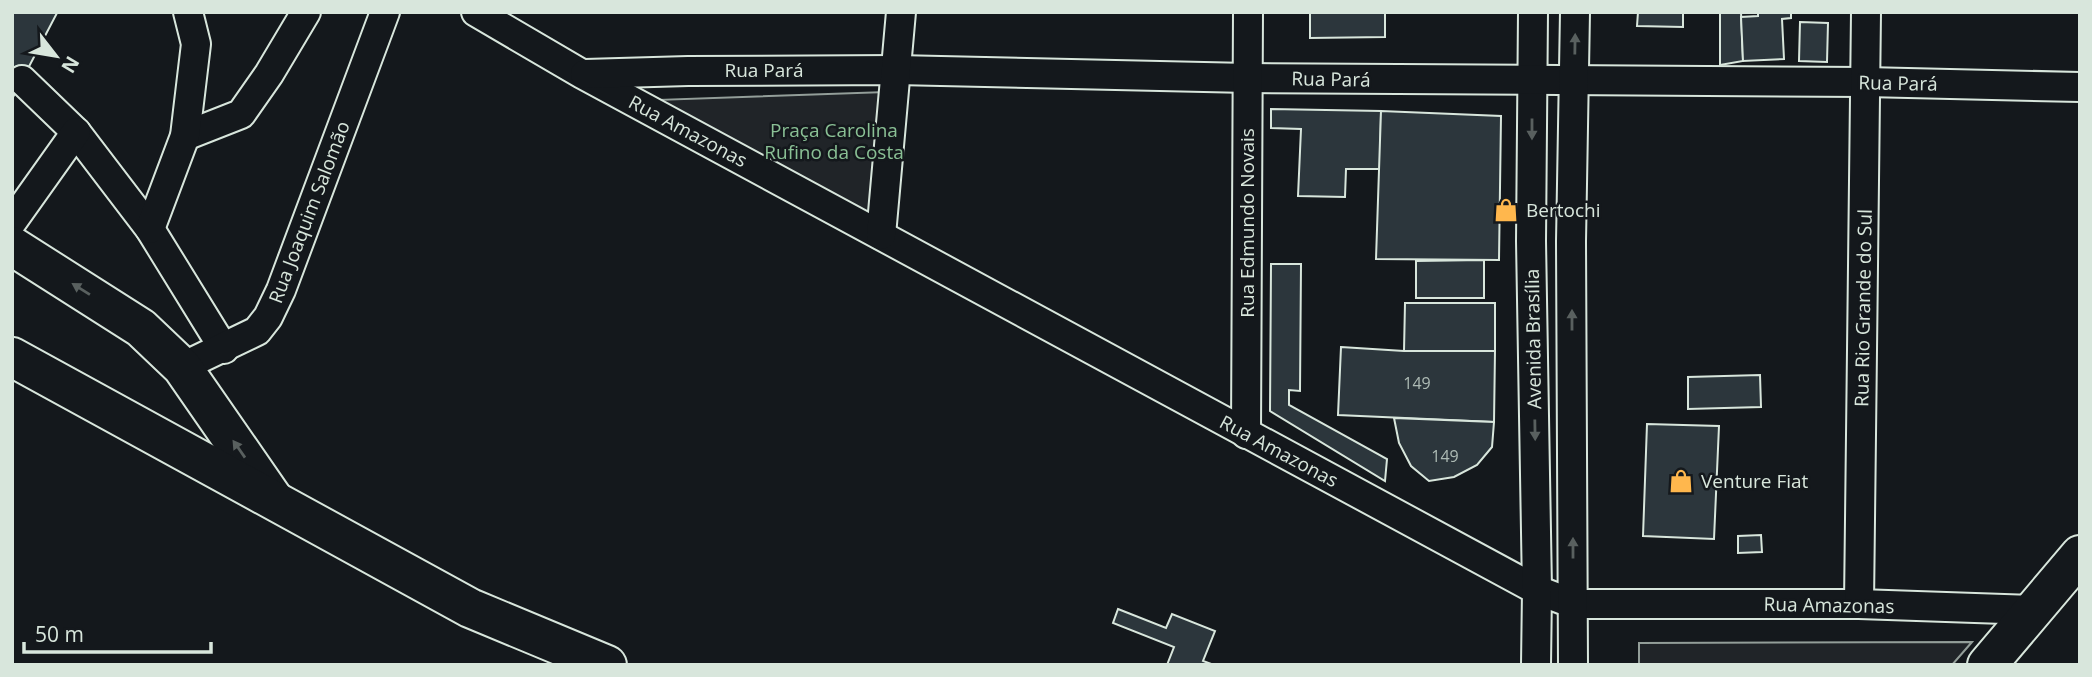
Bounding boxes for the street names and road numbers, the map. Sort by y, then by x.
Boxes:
street label: Rua Pará [724,57,804,83]
street label: Rua Pará [1291,65,1371,93]
street label: Rua Pará [1858,69,1938,97]
street label: Rua Amazonas [624,89,752,173]
street label: Rua Joaquim Salomão [262,117,356,307]
street label: Rua Edmundo Novais [1234,128,1260,318]
street label: Rua Rio Grande do Sul [1848,209,1878,407]
street label: Avenida Brasília [1519,269,1547,409]
street label: Rua Amazonas [1215,409,1343,493]
street label: Rua Amazonas [1763,591,1895,619]

